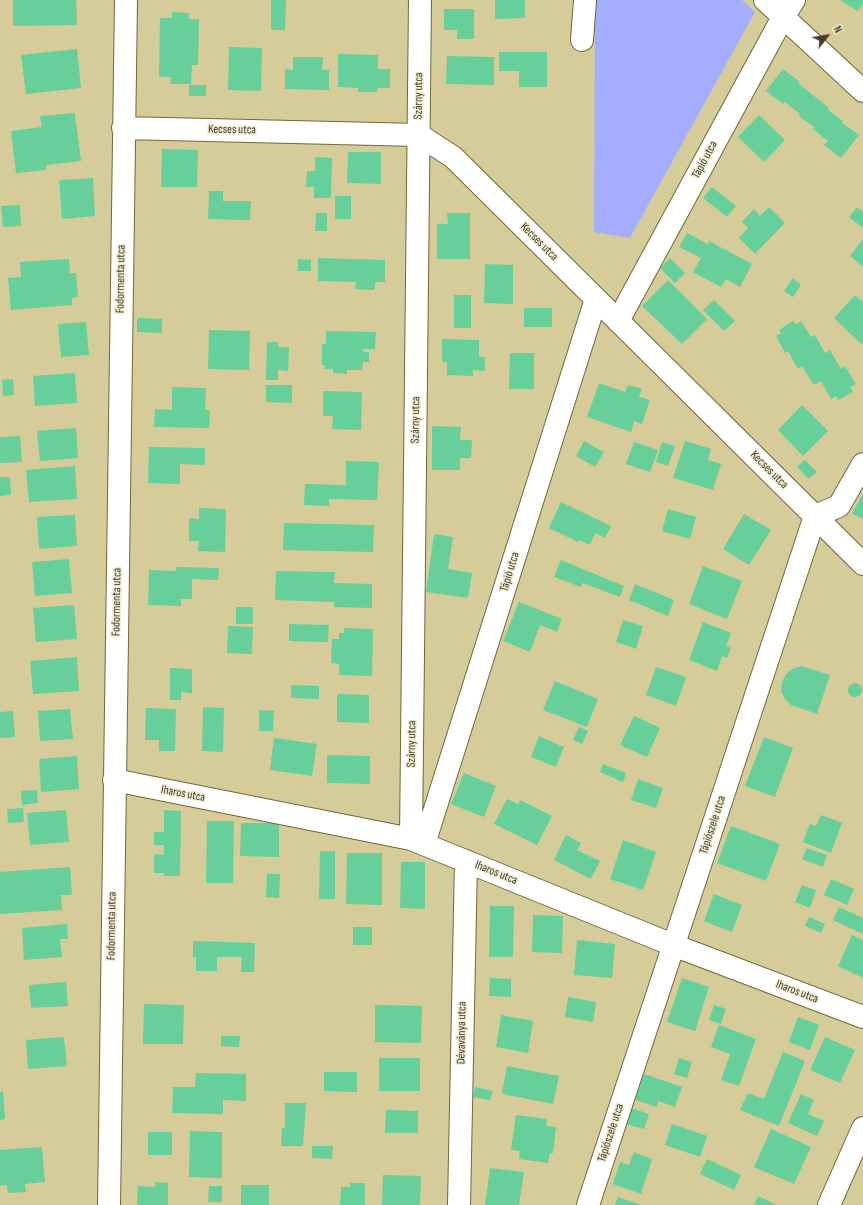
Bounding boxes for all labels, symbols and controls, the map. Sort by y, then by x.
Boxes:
north arrow [807,16,847,56]
text: N [831,24,845,35]
street label: Szárny utca [411,72,427,120]
street label: Kecses utca [208,122,256,138]
street label: Tápió utca [689,139,721,181]
street label: Kecses utca [517,220,561,264]
street label: Fodormenta utca [113,245,129,313]
street label: Szárny utca [408,396,424,444]
street label: Kecses utca [747,448,791,492]
street label: Tápió utca [497,550,523,594]
street label: Fodormenta utca [109,568,125,636]
street label: Szárny utca [404,720,420,768]
street label: Iharos utca [160,783,206,805]
street label: Tápiószele utca [697,794,729,856]
street label: Iharos utca [473,858,519,888]
street label: Fodormenta utca [104,892,120,960]
street label: Iharos utca [774,977,820,1007]
street label: Dévaványa utca [454,1002,470,1064]
street label: Tápiószele utca [595,1102,627,1164]

